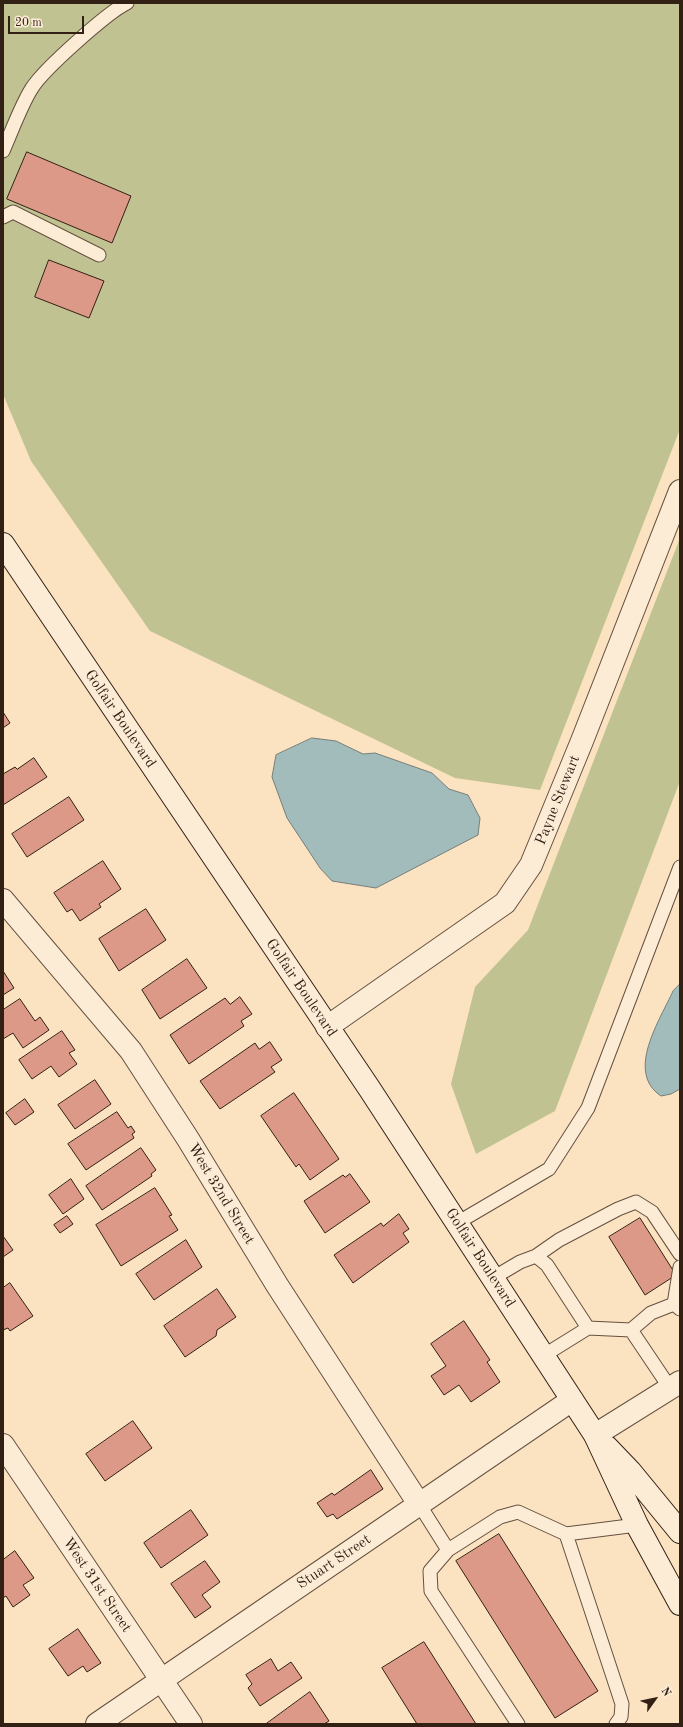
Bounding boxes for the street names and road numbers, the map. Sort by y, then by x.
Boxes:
street label: Golfair Boulevard [80,666,160,772]
street label: Payne Stewart [532,752,584,848]
street label: Golfair Boulevard [261,935,341,1041]
street label: West 32nd Street [184,1140,258,1248]
street label: Golfair Boulevard [441,1205,519,1311]
street label: Stuart Street [294,1531,374,1593]
street label: West 31st Street [59,1534,135,1636]

